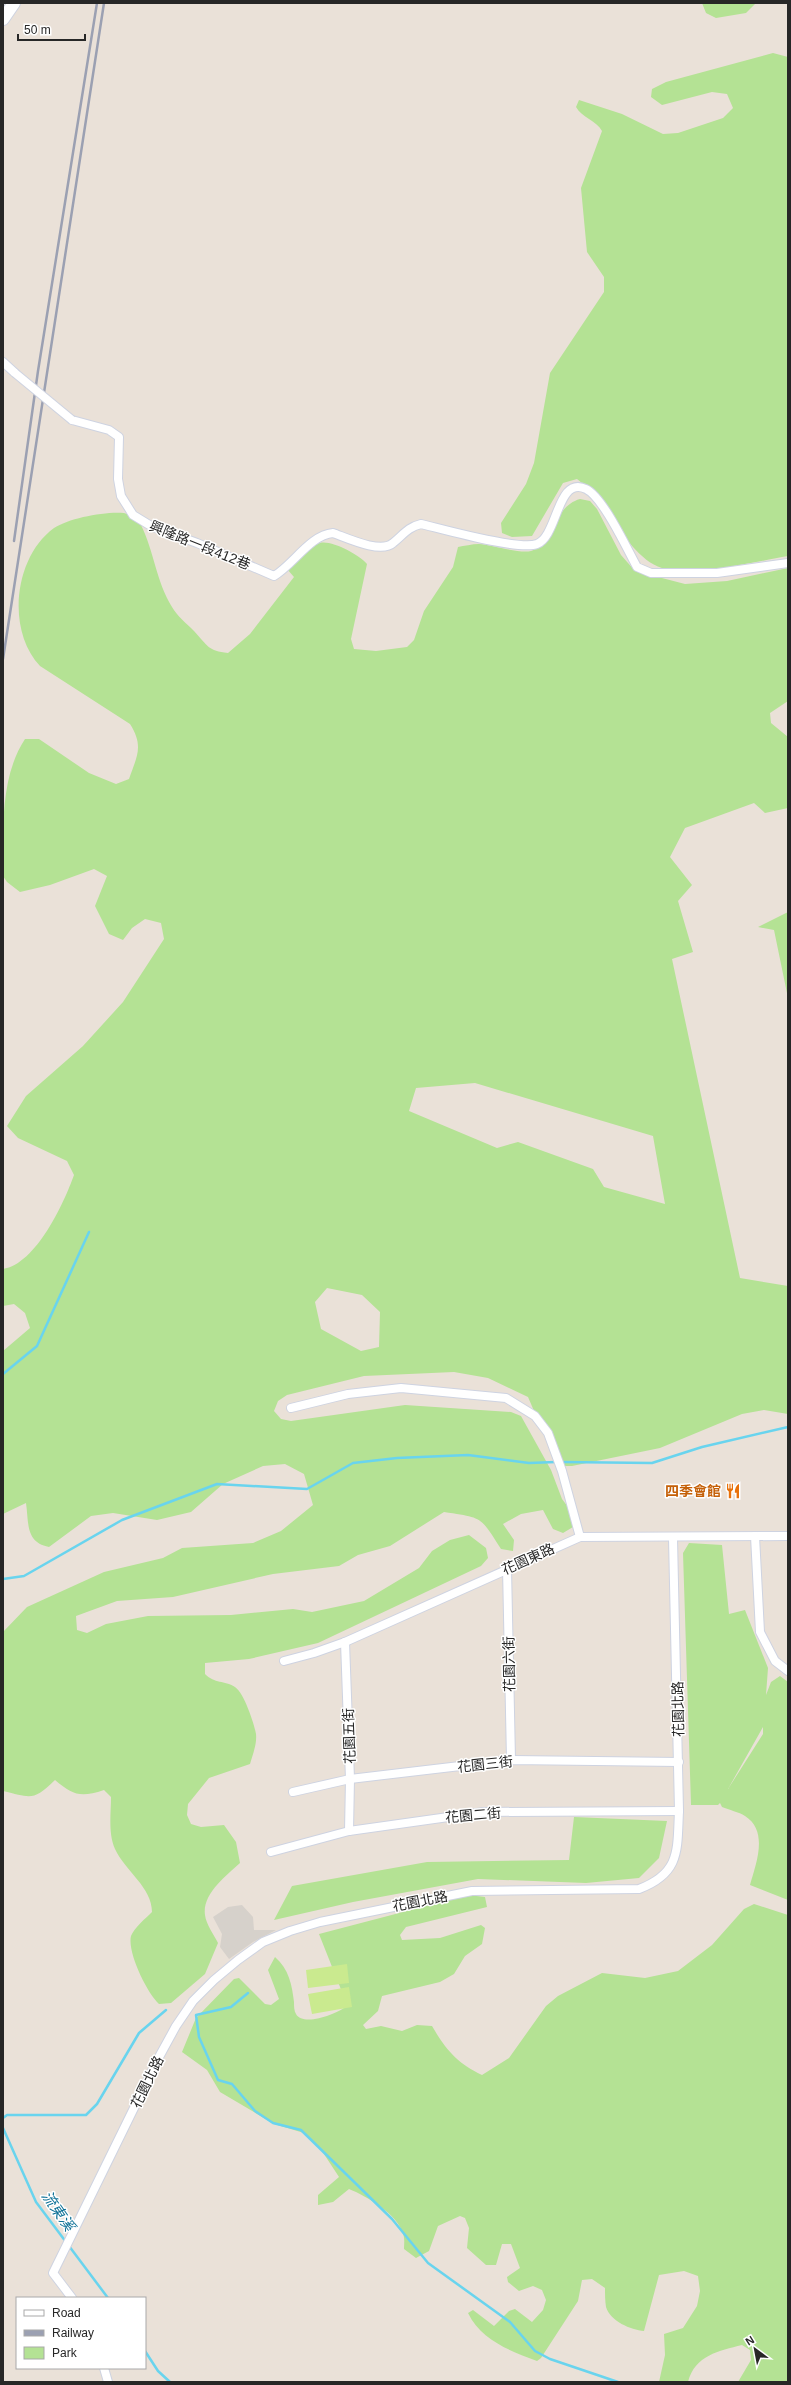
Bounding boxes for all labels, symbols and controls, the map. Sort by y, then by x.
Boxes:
scale bar [18,16,85,42]
text: 50 m [24,23,51,37]
street label: 興隆路一段412巷 [147,517,253,573]
restaurant icon: 四季會館 [724,1482,742,1500]
place label: 四季會館 [665,1483,721,1499]
street label: 花園東路 [499,1540,557,1578]
street label: 花園六街 [501,1636,517,1692]
street label: 花園北路 [670,1681,686,1737]
street label: 花園五街 [340,1708,358,1764]
street label: 花園三街 [456,1753,514,1775]
street label: 花園二街 [444,1805,502,1825]
street label: 花園北路 [391,1888,449,1914]
street label: 花園北路 [128,2053,166,2111]
water label: 流東溪 [39,2187,79,2236]
legend [16,2297,146,2369]
text: Road [52,2306,81,2320]
text: Railway [52,2326,94,2340]
north arrow [735,2329,775,2369]
text: N [743,2333,756,2348]
text: Park [52,2346,78,2360]

